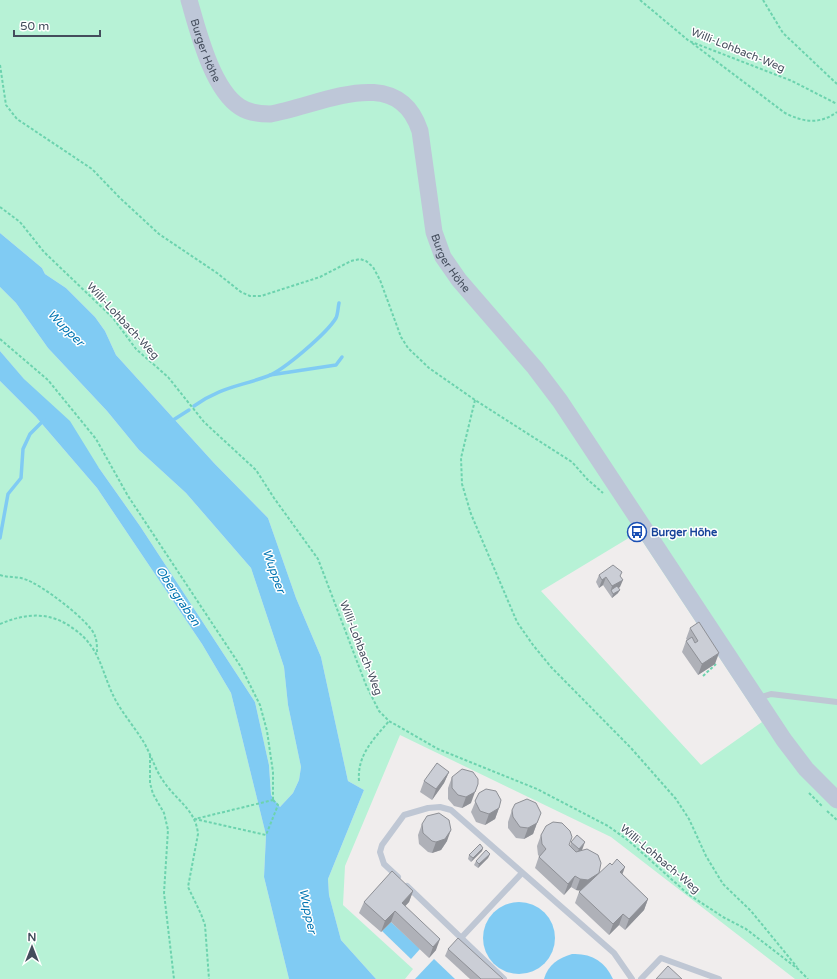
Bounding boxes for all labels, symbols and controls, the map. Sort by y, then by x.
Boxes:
scale bar [14,12,100,38]
street label: Burger Höhe [188,17,224,84]
text: 50 m [20,19,49,33]
street label: Willi-Lohbach-Weg [689,25,787,75]
street label: Burger Höhe [429,232,473,295]
street label: Willi-Lohbach-Weg [84,280,162,362]
water label: Wupper [45,307,88,350]
bus stop icon: Burger Höhe [626,521,648,543]
place label: Burger Höhe [651,526,718,540]
water label: Wupper [260,547,289,596]
water label: Obergraben [153,563,203,629]
street label: Willi-Lohbach-Weg [337,599,385,697]
street label: Willi-Lohbach-Weg [617,822,703,896]
water label: Wupper [296,887,320,936]
north arrow [12,927,52,967]
text: N [28,931,36,944]

